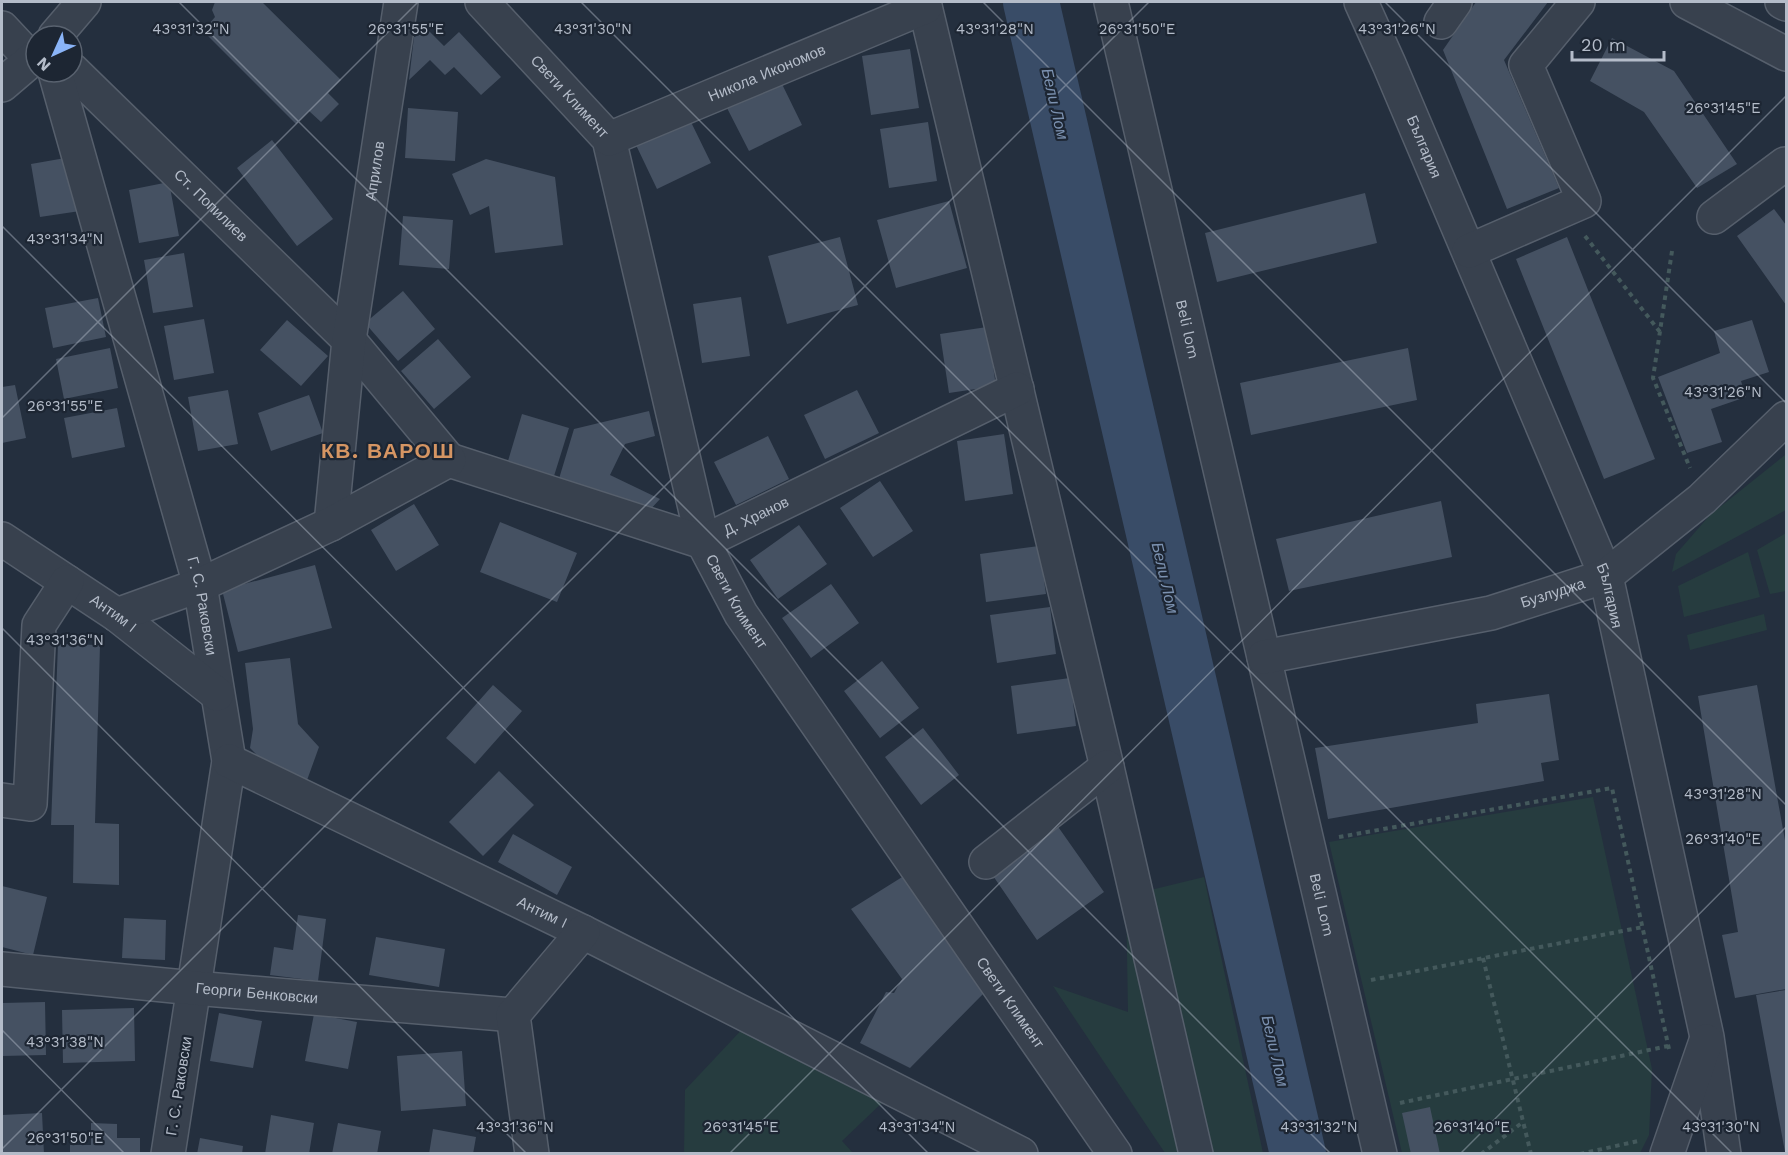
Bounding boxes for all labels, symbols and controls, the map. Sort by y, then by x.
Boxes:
text: 43°31'32"N [152,20,230,38]
text: 26°31'55"E [368,20,444,38]
text: 43°31'30"N [554,20,632,38]
text: 43°31'28"N [956,20,1034,38]
text: 26°31'50"E [1099,20,1175,38]
text: 43°31'26"N [1358,20,1436,38]
north arrow [24,24,84,84]
scale bar [1572,24,1664,62]
text: 20 m [1581,34,1626,55]
street label: Никола Икономов [705,41,828,106]
street label: Свети Климент [527,51,613,142]
text: N [33,53,55,75]
water label: Бели Лом [1038,66,1072,142]
text: 26°31'45"E [1685,99,1761,117]
street label: България [1403,113,1445,181]
street label: Априлов [362,140,388,202]
street label: Ст. Попилиев [170,165,252,245]
text: 43°31'34"N [26,230,104,248]
street label: Beli lom [1172,298,1203,360]
text: 43°31'26"N [1684,383,1762,401]
text: 26°31'55"E [27,397,103,415]
district label: КВ. ВАРОШ [321,438,455,463]
street label: Д. Хранов [720,493,792,540]
water label: Бели Лом [1148,540,1182,616]
street label: Свети Климент [702,551,771,652]
street label: Г. С. Раковски [183,554,220,657]
street label: България [1593,560,1626,630]
street label: Бузлуджа [1518,574,1588,612]
street label: Антим I [87,591,141,636]
text: 43°31'36"N [26,631,104,649]
text: 43°31'28"N [1684,785,1762,803]
text: 26°31'40"E [1685,830,1761,848]
street label: Beli Lom [1306,871,1338,938]
street label: Антим I [514,893,570,932]
street label: Свети Климент [973,954,1048,1052]
street label: Георги Бенковски [195,979,319,1007]
water label: Бели Лом [1258,1013,1292,1089]
text: 43°31'38"N [26,1033,104,1051]
street label: Г. С. Раковски [162,1035,196,1137]
text: 43°31'36"N [476,1118,554,1136]
text: 26°31'45"E [703,1118,779,1136]
text: 43°31'34"N [878,1118,956,1136]
text: 43°31'32"N [1280,1118,1358,1136]
text: 26°31'40"E [1434,1118,1510,1136]
text: 43°31'30"N [1682,1118,1760,1136]
text: 26°31'50"E [27,1129,103,1147]

